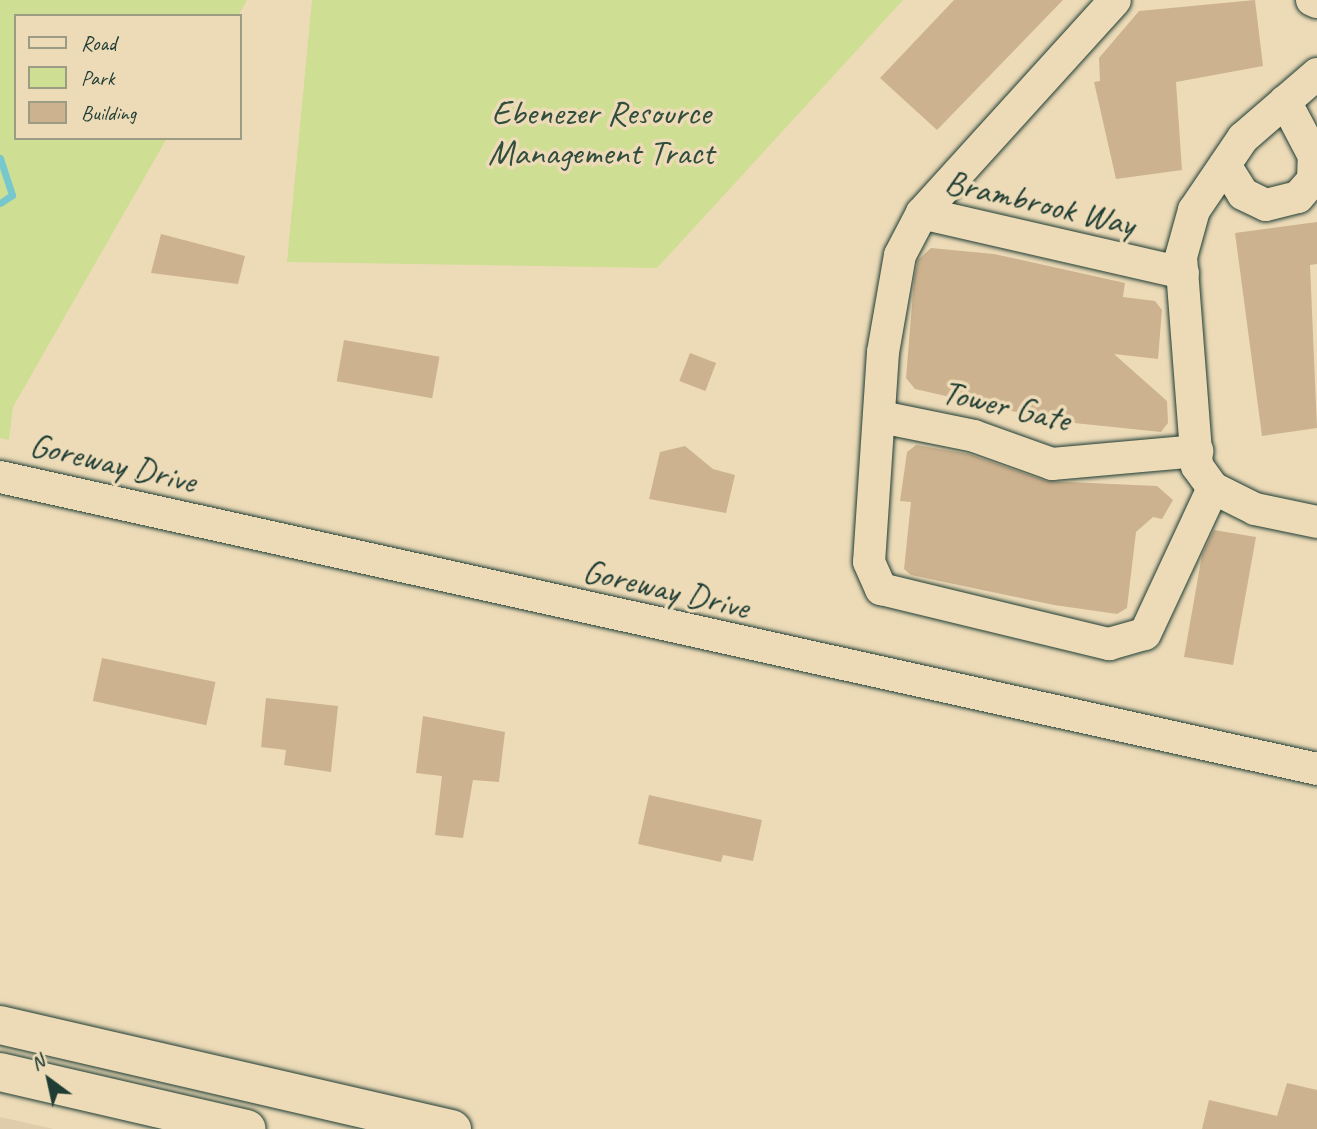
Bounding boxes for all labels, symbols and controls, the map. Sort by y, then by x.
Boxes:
legend [14,14,242,140]
text: Road [81,30,116,56]
text: Park [81,65,114,91]
park label: Ebenezer Resource Management Tract [488,92,714,174]
text: Building [81,100,136,126]
street label: Brambrook Way [941,161,1139,245]
street label: Tower Gate [938,371,1074,441]
street label: Goreway Drive [26,424,200,502]
street label: Goreway Drive [579,550,753,628]
north arrow [14,1045,84,1115]
text: N [26,1049,49,1076]

